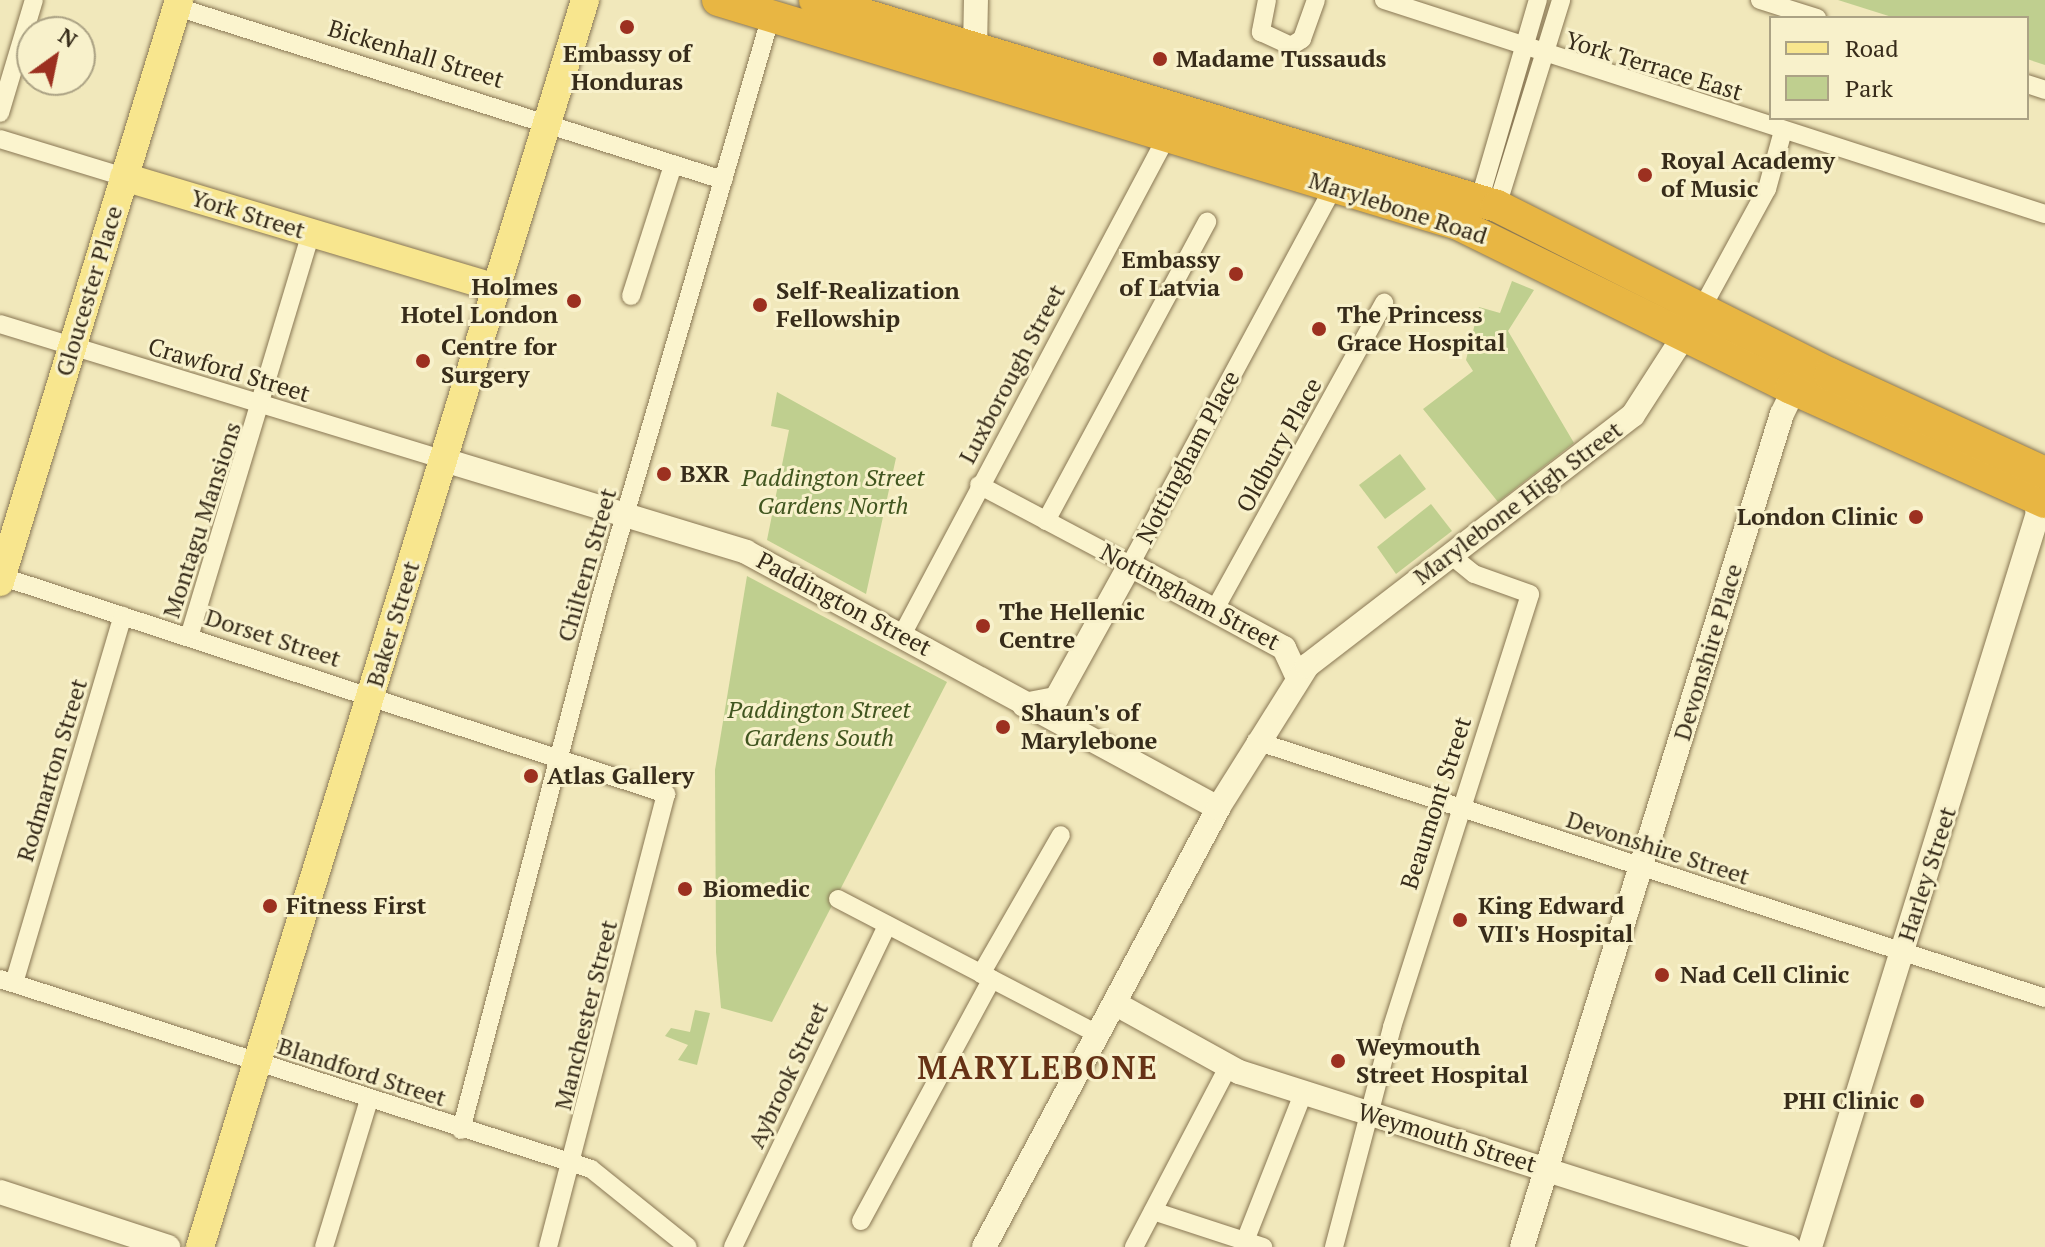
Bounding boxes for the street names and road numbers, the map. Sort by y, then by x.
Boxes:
street label: Bickenhall Street [325,14,507,94]
street label: York Terrace East [1562,25,1746,107]
street label: Marylebone Road [1305,166,1491,250]
street label: York Street [187,183,309,245]
street label: Gloucester Place [49,202,129,380]
street label: Luxborough Street [953,280,1071,468]
street label: Crawford Street [145,332,313,408]
street label: Nottingham Place [1130,366,1246,548]
street label: Oldbury Place [1230,373,1328,517]
street label: Marylebone High Street [1408,415,1628,591]
street label: Montagu Mansions [157,418,247,622]
street label: Chiltern Street [551,485,623,645]
street label: Nottingham Street [1095,538,1285,656]
street label: Paddington Street [752,546,936,662]
street label: Baker Street [360,558,426,690]
street label: Devonshire Place [1667,560,1749,744]
street label: Dorset Street [202,603,344,673]
street label: Rodmarton Street [10,675,94,865]
street label: Beaumont Street [1395,713,1477,893]
street label: Harley Street [1892,803,1962,945]
street label: Devonshire Street [1563,805,1753,891]
street label: Manchester Street [548,917,624,1113]
street label: Aybrook Street [742,997,834,1153]
street label: Blandford Street [274,1031,450,1113]
street label: Weymouth Street [1354,1097,1540,1179]

